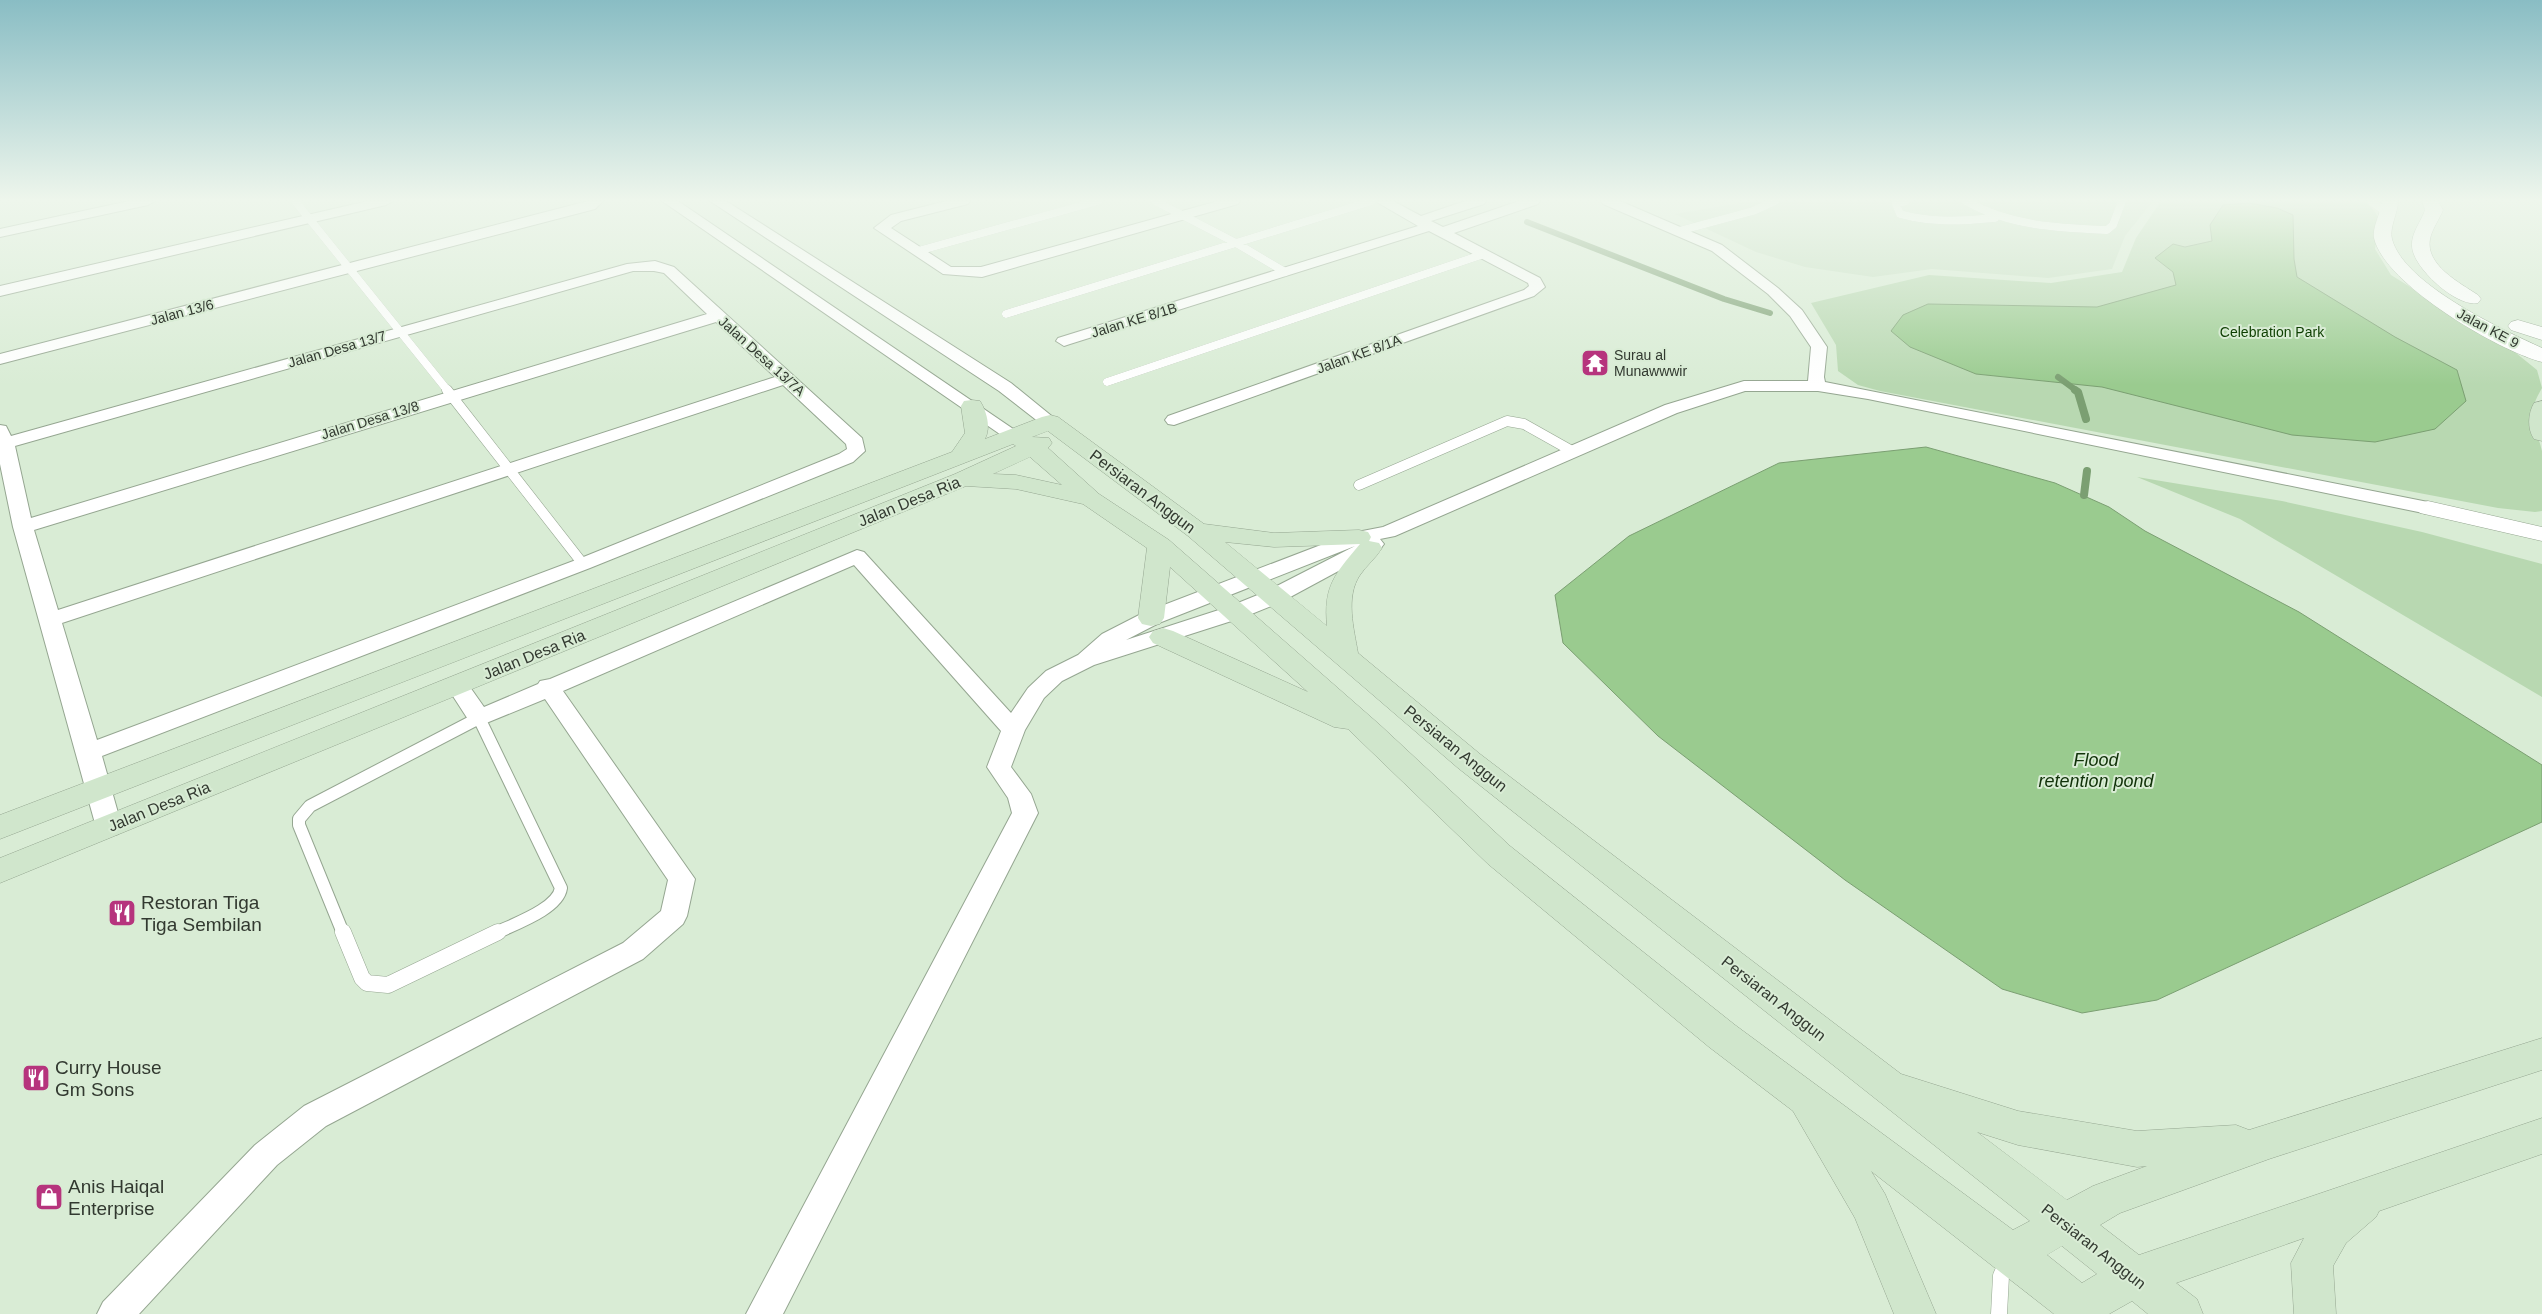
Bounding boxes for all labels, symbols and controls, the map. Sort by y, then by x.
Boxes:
street label: Jalan 13/6 [149,296,215,328]
street label: Jalan KE 8/1B [1089,299,1179,341]
street label: Jalan KE 9 [2454,305,2522,351]
street label: Jalan Desa 13/7A [716,313,809,399]
park label: Celebration Park [2220,324,2325,340]
street label: Jalan Desa 13/7 [286,327,388,371]
street label: Jalan KE 8/1A [1315,331,1404,377]
place label: Surau al Munawwwir [1614,347,1687,379]
temple icon: Surau al Munawwwir [1580,348,1610,378]
street label: Jalan Desa 13/8 [319,397,421,442]
street label: Persiaran Anggun [1087,446,1199,536]
street label: Jalan Desa Ria [856,473,963,530]
street label: Jalan Desa Ria [481,626,588,683]
street label: Persiaran Anggun [1401,702,1510,795]
water label: Flood retention pond [2038,750,2155,791]
street label: Jalan Desa Ria [106,778,213,835]
place label: Restoran Tiga Tiga Sembilan [141,892,262,935]
restaurant icon: Restoran Tiga Tiga Sembilan [107,898,137,928]
street label: Persiaran Anggun [1718,953,1829,1044]
place label: Curry House Gm Sons [55,1057,162,1100]
restaurant icon: Curry House Gm Sons [21,1063,51,1093]
place label: Anis Haiqal Enterprise [68,1176,164,1219]
shop icon: Anis Haiqal Enterprise [34,1182,64,1212]
street label: Persiaran Anggun [2038,1201,2149,1292]

